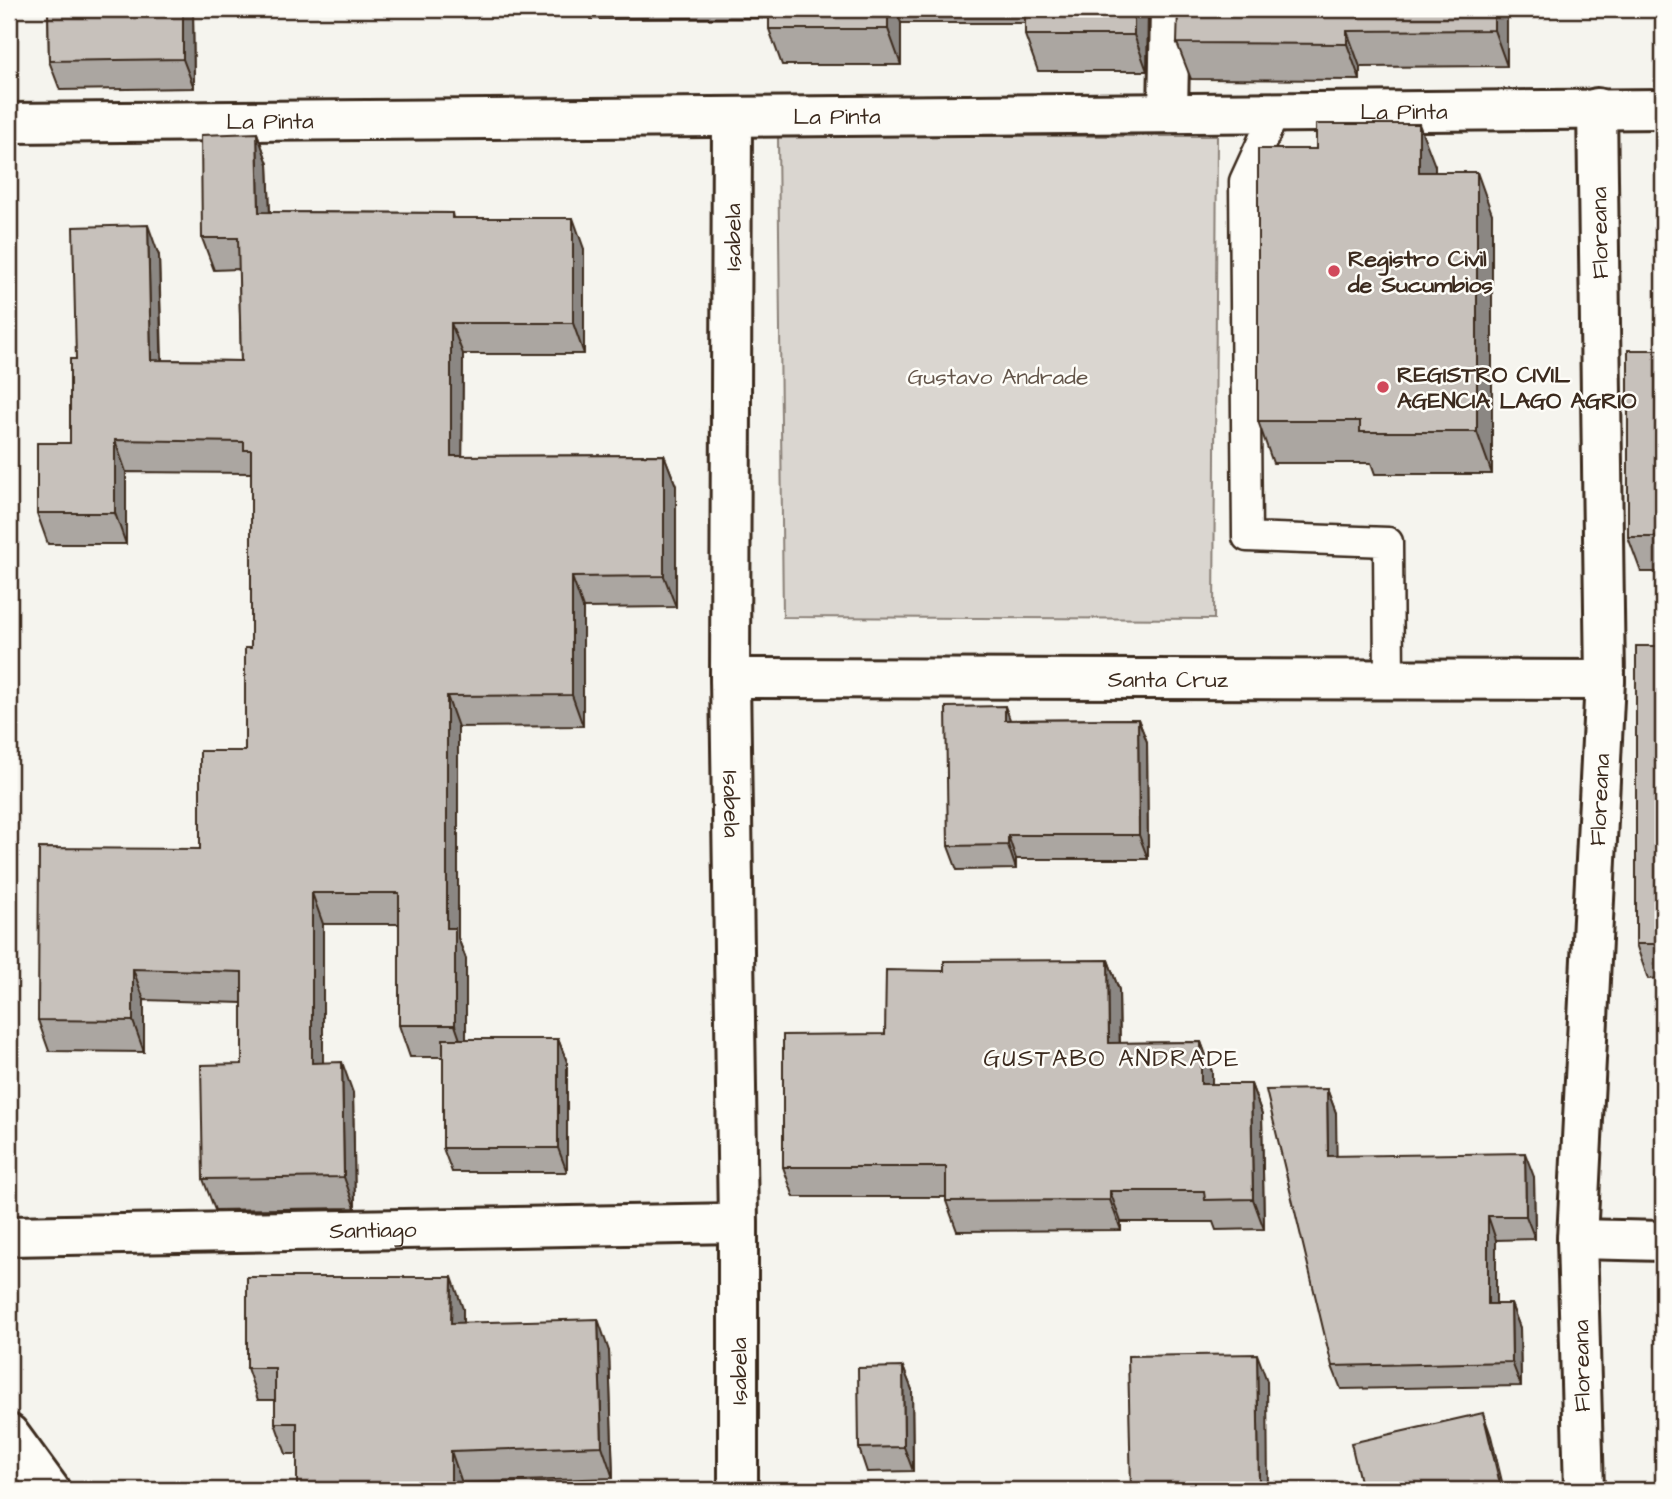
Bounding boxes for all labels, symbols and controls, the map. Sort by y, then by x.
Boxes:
street label: La Pinta [1360,96,1448,129]
street label: La Pinta [793,101,881,133]
street label: La Pinta [226,105,314,138]
street label: Floreana [1583,186,1617,280]
street label: Isabela [717,203,749,271]
place label: Registro Civil de Sucumbios [1347,243,1493,301]
marker: Registro Civil de Sucumbios [1326,263,1342,279]
place label: REGISTRO CIVIL AGENCIA LAGO AGRIO [1397,359,1637,417]
park label: Gustavo Andrade [908,361,1088,393]
marker: REGISTRO CIVIL AGENCIA LAGO AGRIO [1375,379,1391,395]
street label: Santa Cruz [1108,664,1229,696]
street label: Floreana [1582,752,1618,847]
street label: Isabela [714,770,747,838]
district label: GUSTABO ANDRADE [984,1042,1240,1076]
street label: Santiago [329,1214,417,1247]
street label: Floreana [1565,1319,1599,1413]
street label: Isabela [723,1337,755,1405]

